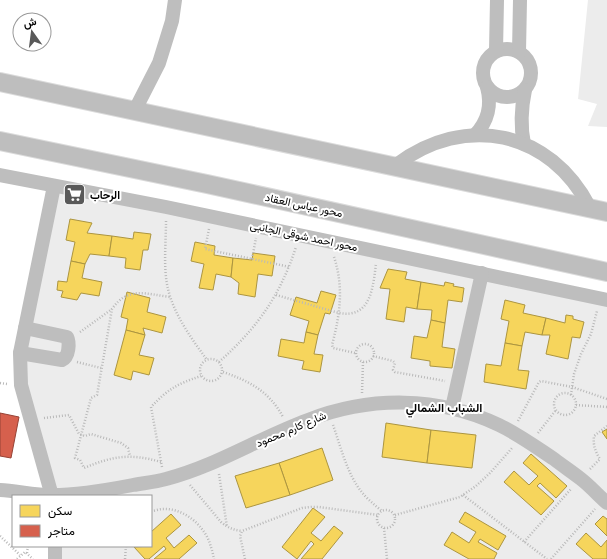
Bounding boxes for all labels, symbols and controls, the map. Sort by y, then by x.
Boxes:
north arrow [12,12,52,52]
text: ش [21,13,38,31]
supermarket icon: الرحاب [61,182,87,208]
place label: الرحاب [90,187,120,202]
street label: محور عباس العقاد [264,189,344,220]
street label: محور احمد شوقى الجانبى [249,217,359,254]
district label: الشباب الشمالي [406,399,482,418]
street label: شارع كارم محمود [253,407,329,451]
legend [12,495,152,547]
text: سكن [48,502,72,519]
text: متاجر [47,522,75,539]

